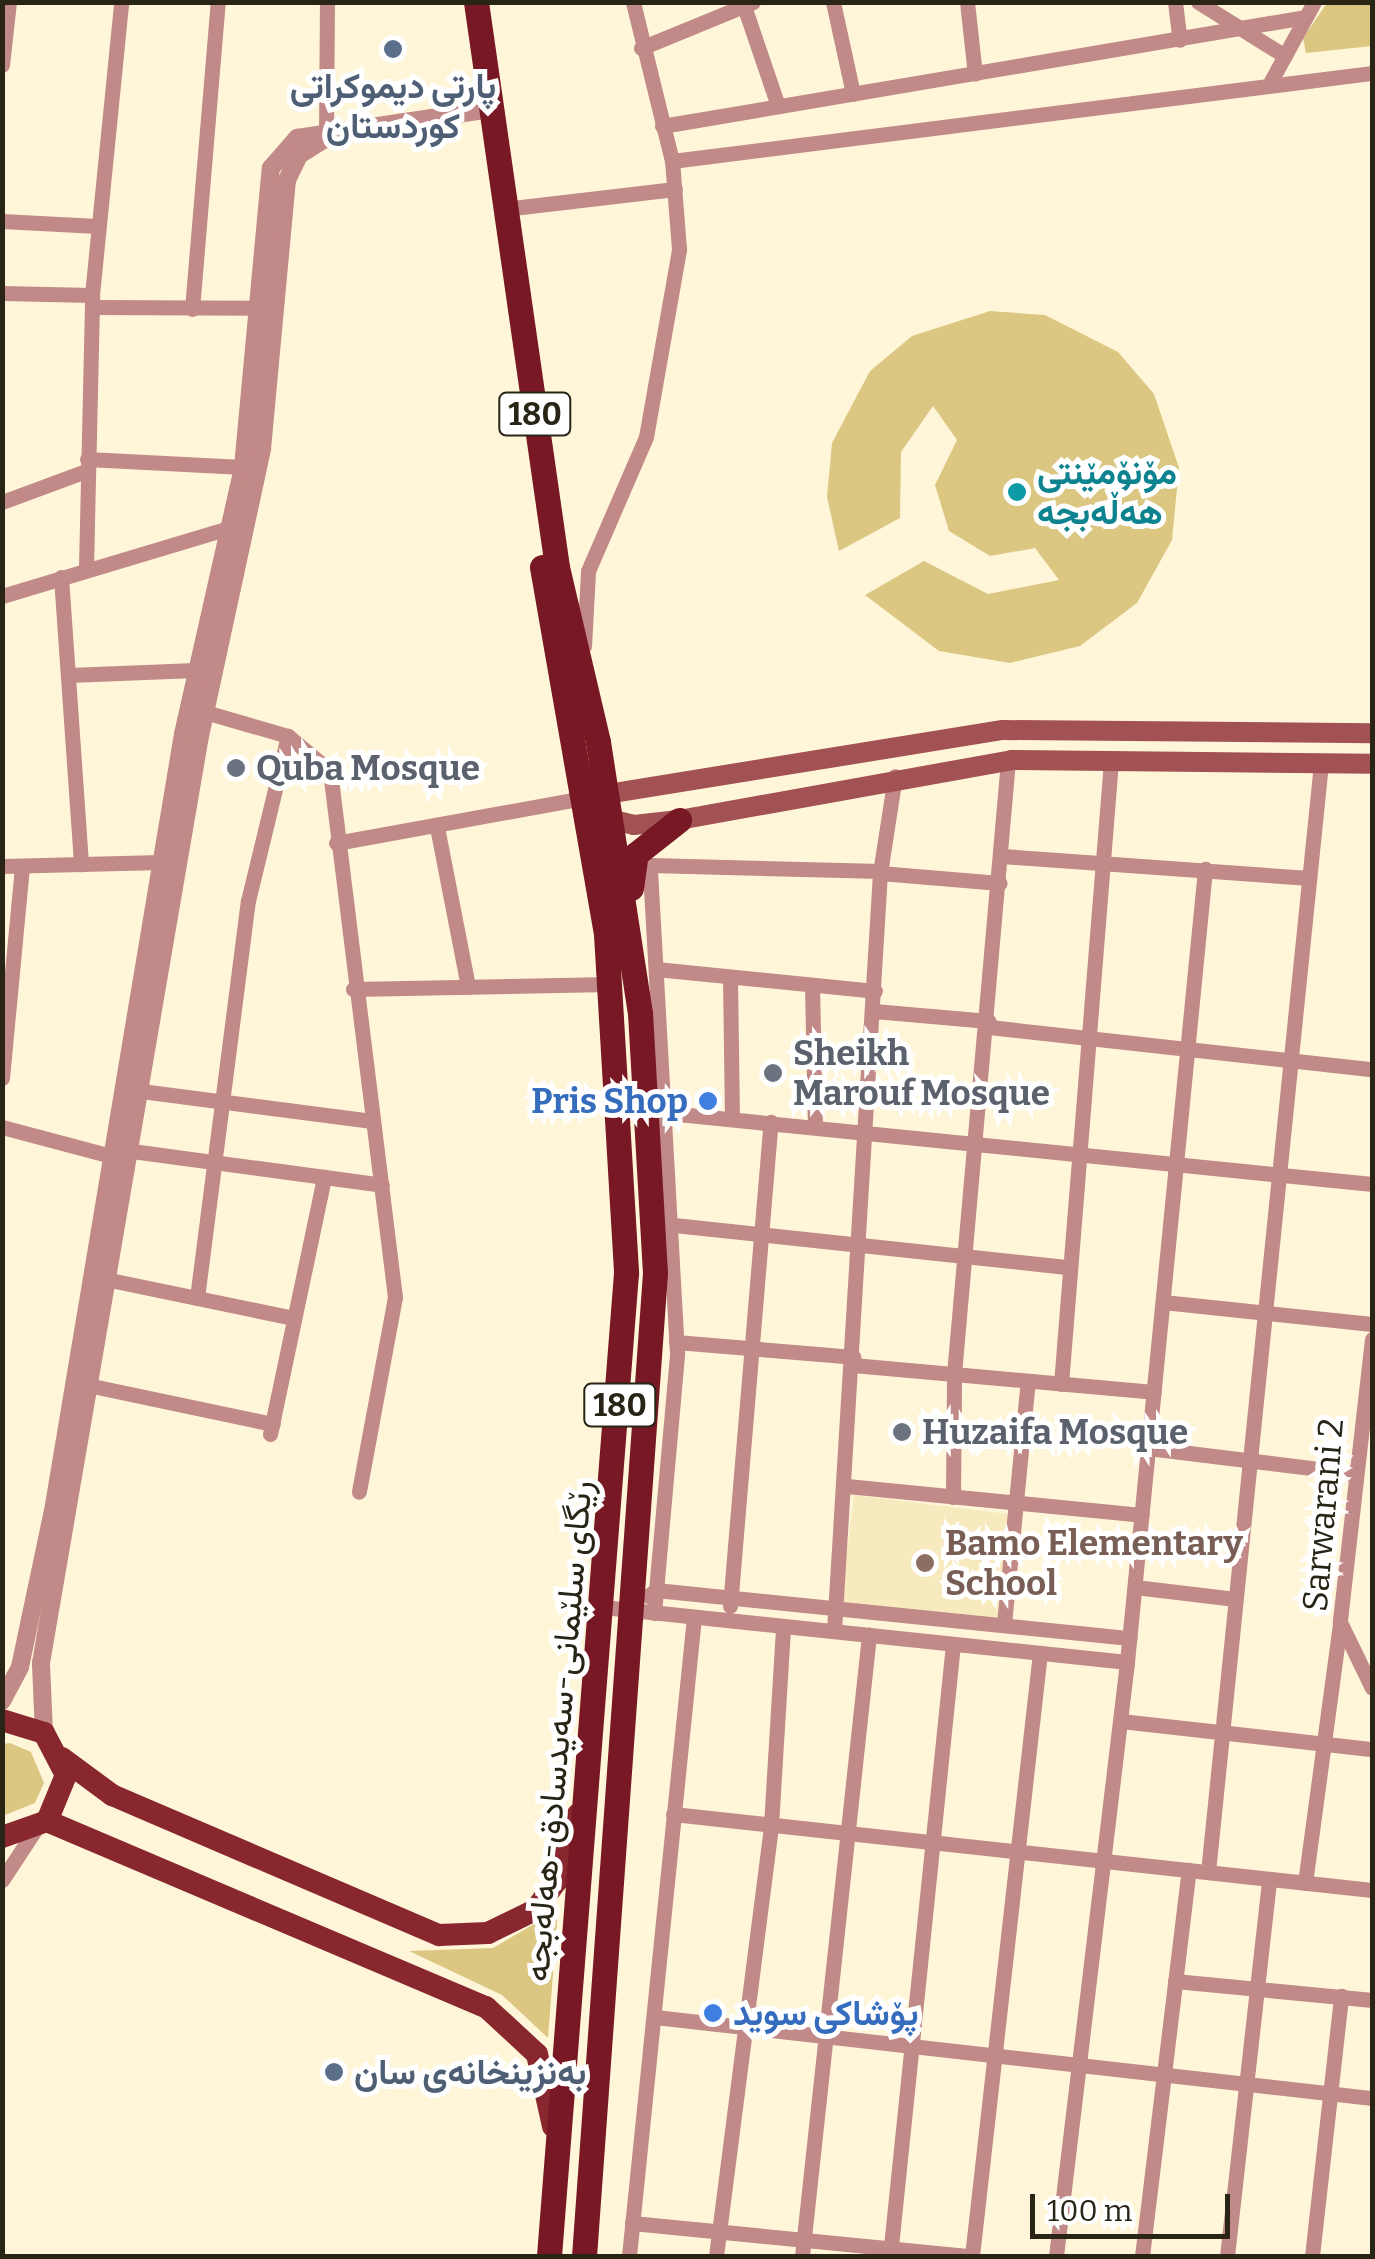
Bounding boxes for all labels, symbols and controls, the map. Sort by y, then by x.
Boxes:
marker: پارتی دیموکراتی کوردستان [382,38,404,60]
place label: پارتی دیموکراتی کوردستان [290,65,496,147]
road number: 180 [498,387,572,441]
place label: مۆنۆمێنتی هەڵەبجە [1037,451,1177,533]
marker: مۆنۆمێنتی هەڵەبجە [1006,481,1028,503]
place label: Quba Mosque [256,747,480,789]
marker: Quba Mosque [225,757,247,779]
place label: Sheikh Marouf Mosque [793,1032,1050,1114]
marker: Sheikh Marouf Mosque [762,1062,784,1084]
place label: Pris Shop [531,1080,688,1122]
marker: Pris Shop [697,1090,719,1112]
road number: 180 [582,1378,658,1432]
place label: Huzaifa Mosque [922,1411,1188,1453]
street label: Sarwarani 2 [1294,1417,1352,1613]
marker: Huzaifa Mosque [891,1421,913,1443]
street label: رێگای سلێمانی-سەیدسادق-هەلەبجە [515,1479,601,1983]
place label: Bamo Elementary School [945,1522,1243,1604]
marker: Bamo Elementary School [914,1552,936,1574]
place label: پۆشاکی سوید [733,1992,919,2034]
marker: پۆشاکی سوید [702,2002,724,2024]
place label: بەنزینخانەی سان [354,2051,586,2093]
marker: بەنزینخانەی سان [323,2061,345,2083]
scale bar [1035,2174,1235,2236]
text: 100 m [1047,2193,1132,2229]

